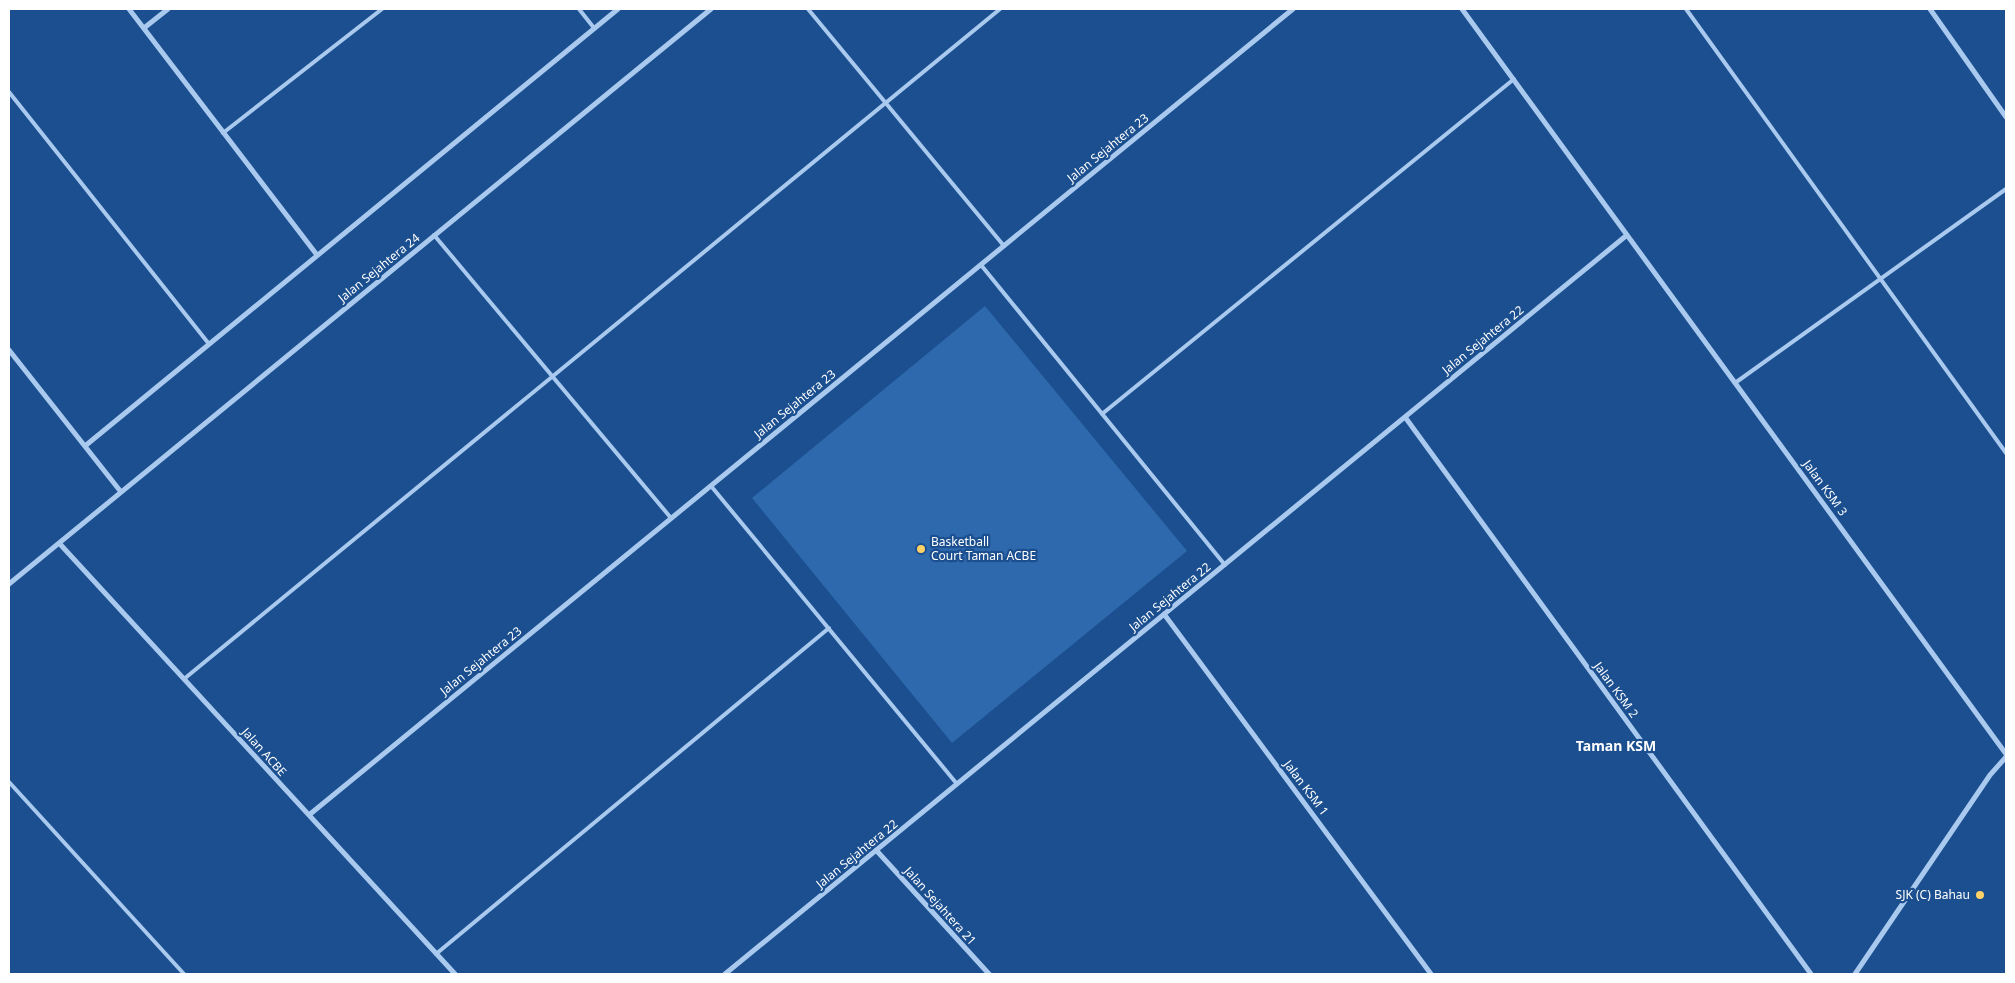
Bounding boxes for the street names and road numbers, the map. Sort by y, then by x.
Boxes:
street label: Jalan Sejahtera 23 [1063,109,1152,186]
street label: Jalan Sejahtera 24 [334,229,423,306]
street label: Jalan Sejahtera 22 [1438,301,1527,378]
street label: Jalan Sejahtera 23 [750,365,839,442]
street label: Jalan KSM 3 [1799,456,1852,519]
street label: Jalan Sejahtera 22 [1125,558,1214,635]
street label: Jalan Sejahtera 23 [436,622,525,699]
street label: Jalan KSM 2 [1590,658,1643,721]
street label: Jalan ACBE [237,723,291,780]
street label: Jalan KSM 1 [1279,756,1333,819]
street label: Jalan Sejahtera 22 [812,815,901,892]
street label: Jalan Sejahtera 21 [900,862,980,949]

